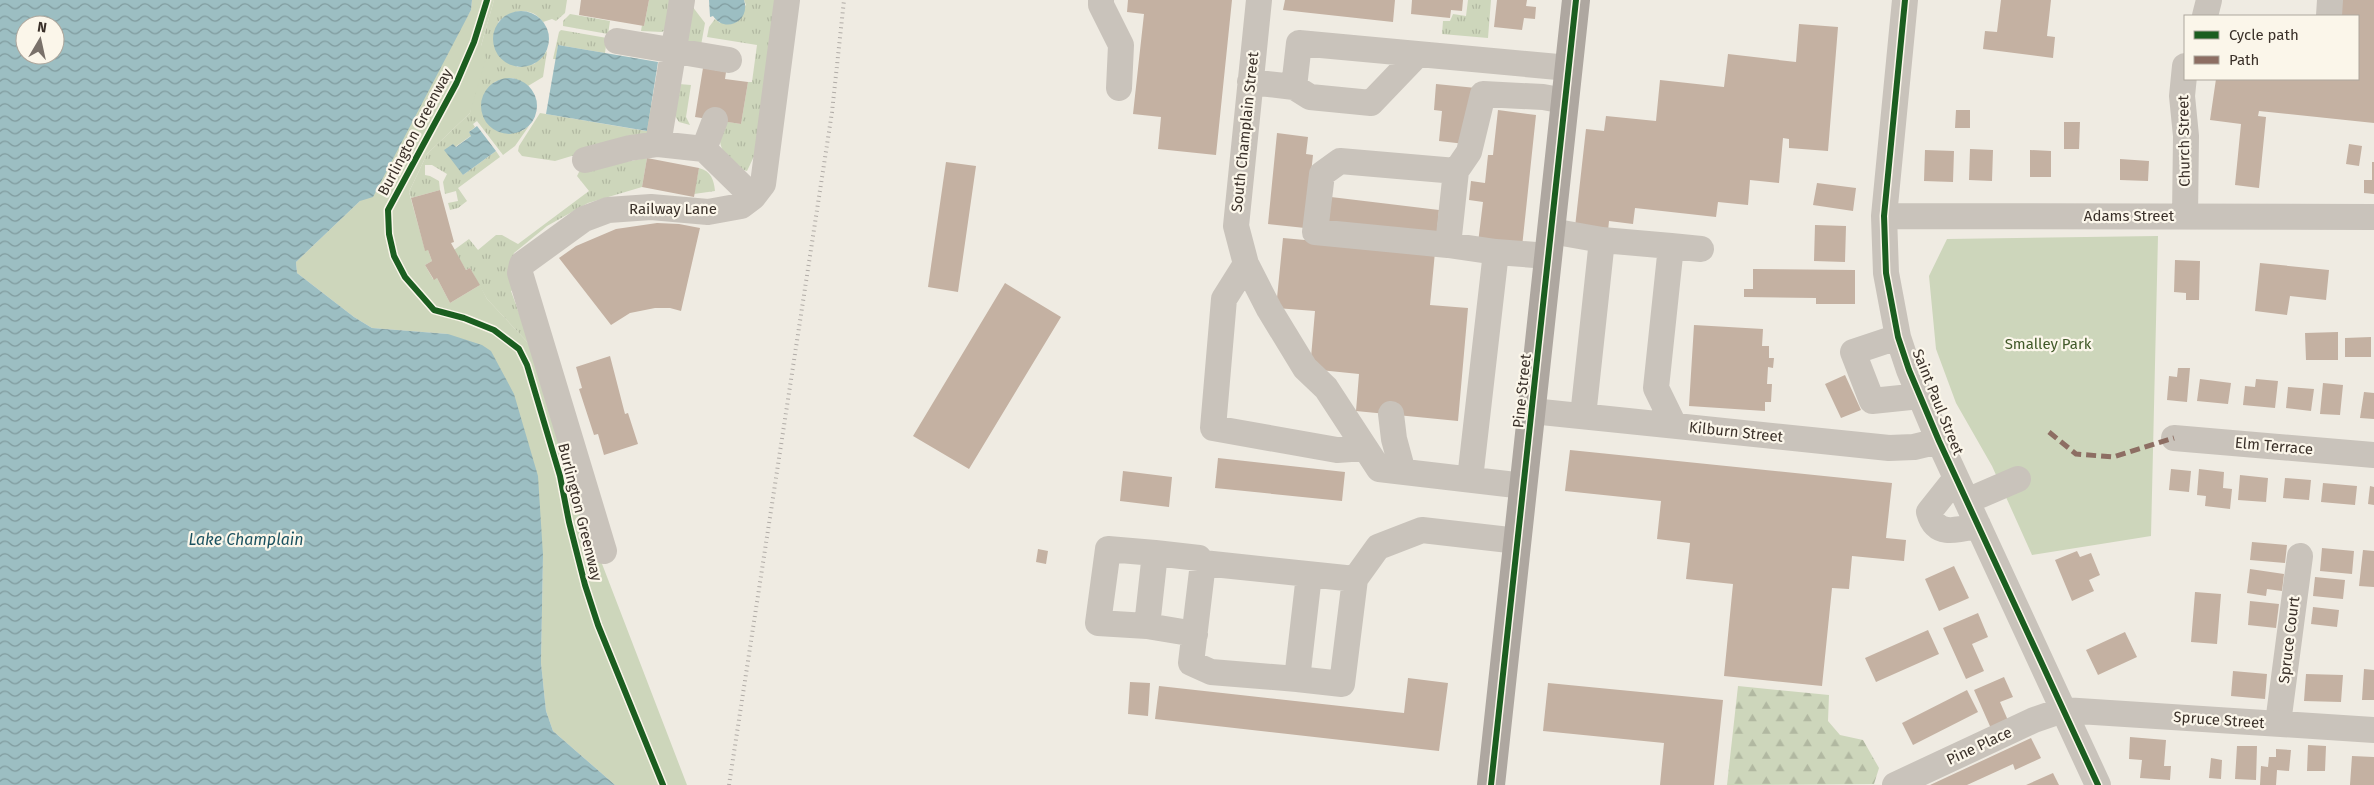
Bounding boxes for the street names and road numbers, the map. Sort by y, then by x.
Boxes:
street label: South Champlain Street [1228,50,1262,213]
street label: Burlington Greenway [374,65,456,199]
street label: Church Street [2174,94,2194,187]
street label: Railway Lane [629,200,717,218]
street label: Adams Street [2084,207,2175,225]
street label: Saint Paul Street [1909,346,1968,458]
street label: Pine Street [1509,352,1535,429]
street label: Kilburn Street [1688,418,1784,446]
street label: Elm Terrace [2234,434,2314,458]
street label: Burlington Greenway [554,441,606,583]
street label: Spruce Court [2275,595,2303,684]
street label: Spruce Street [2173,708,2266,732]
street label: Pine Place [1943,723,2015,769]

